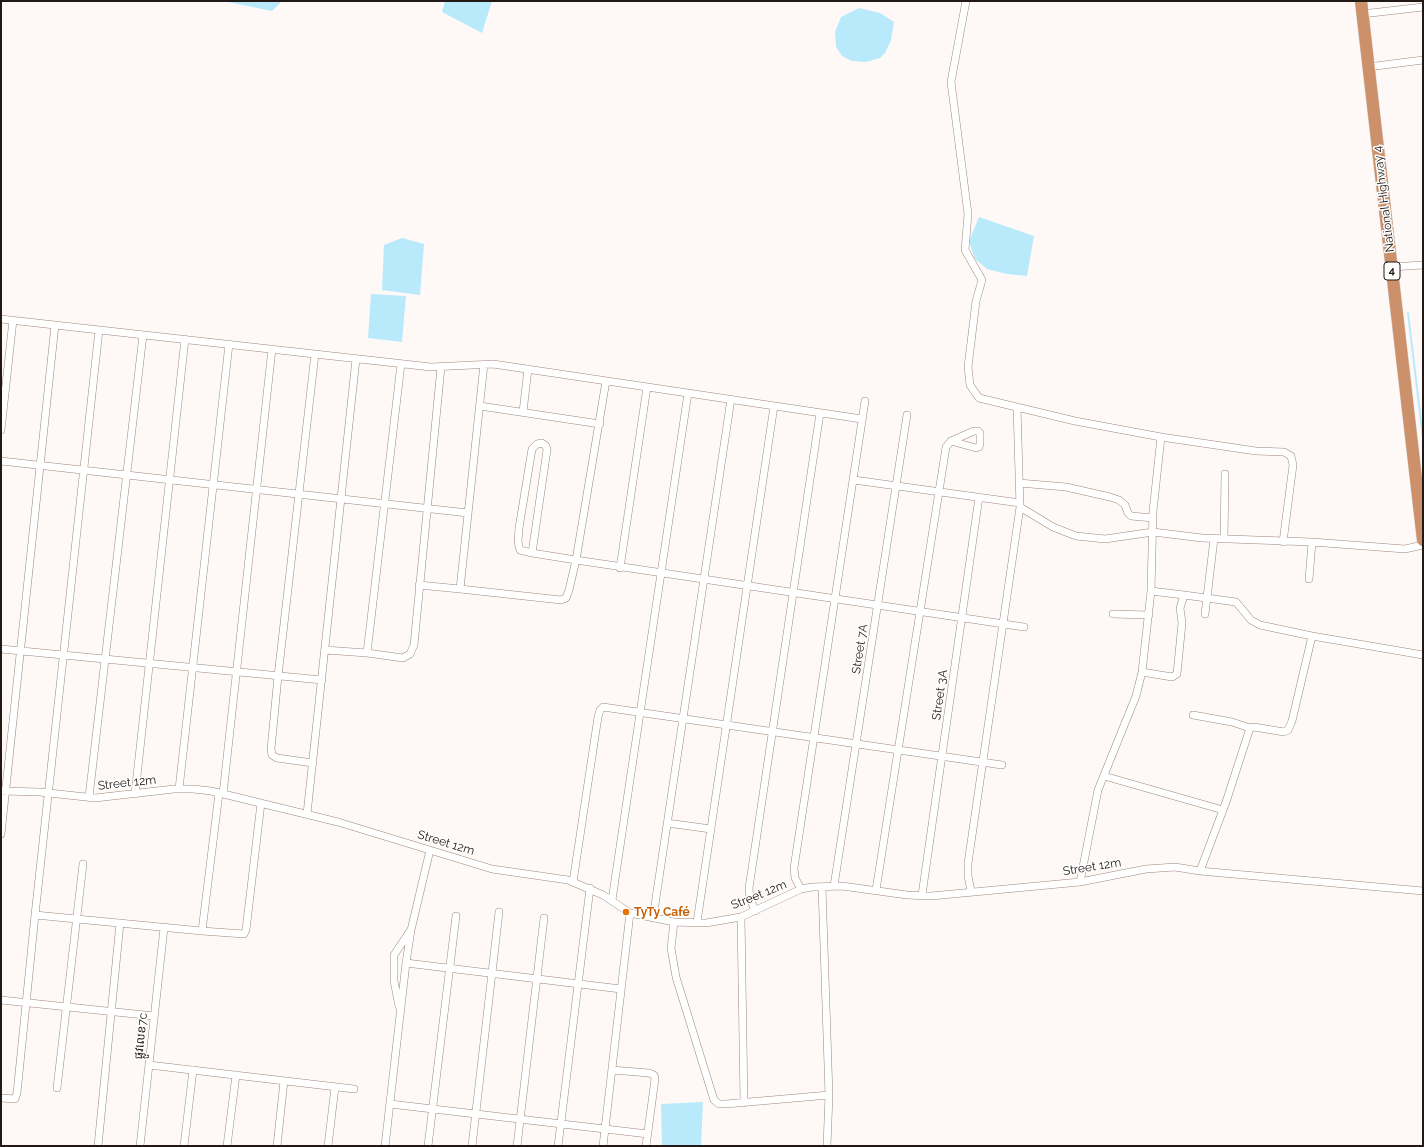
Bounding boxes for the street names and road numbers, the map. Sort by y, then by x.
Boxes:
street label: National Highway 4 [1370,145,1398,253]
road number: 4 [1384,262,1400,280]
street label: Street 7A [849,623,871,675]
street label: Street 3A [929,669,951,721]
street label: Street 12m [97,773,157,793]
street label: Street 12m [416,828,476,858]
street label: Street 12m [1062,855,1122,879]
street label: Street 12m [729,877,789,913]
street label: ផ្លូវលេខ7c [131,1012,151,1060]

